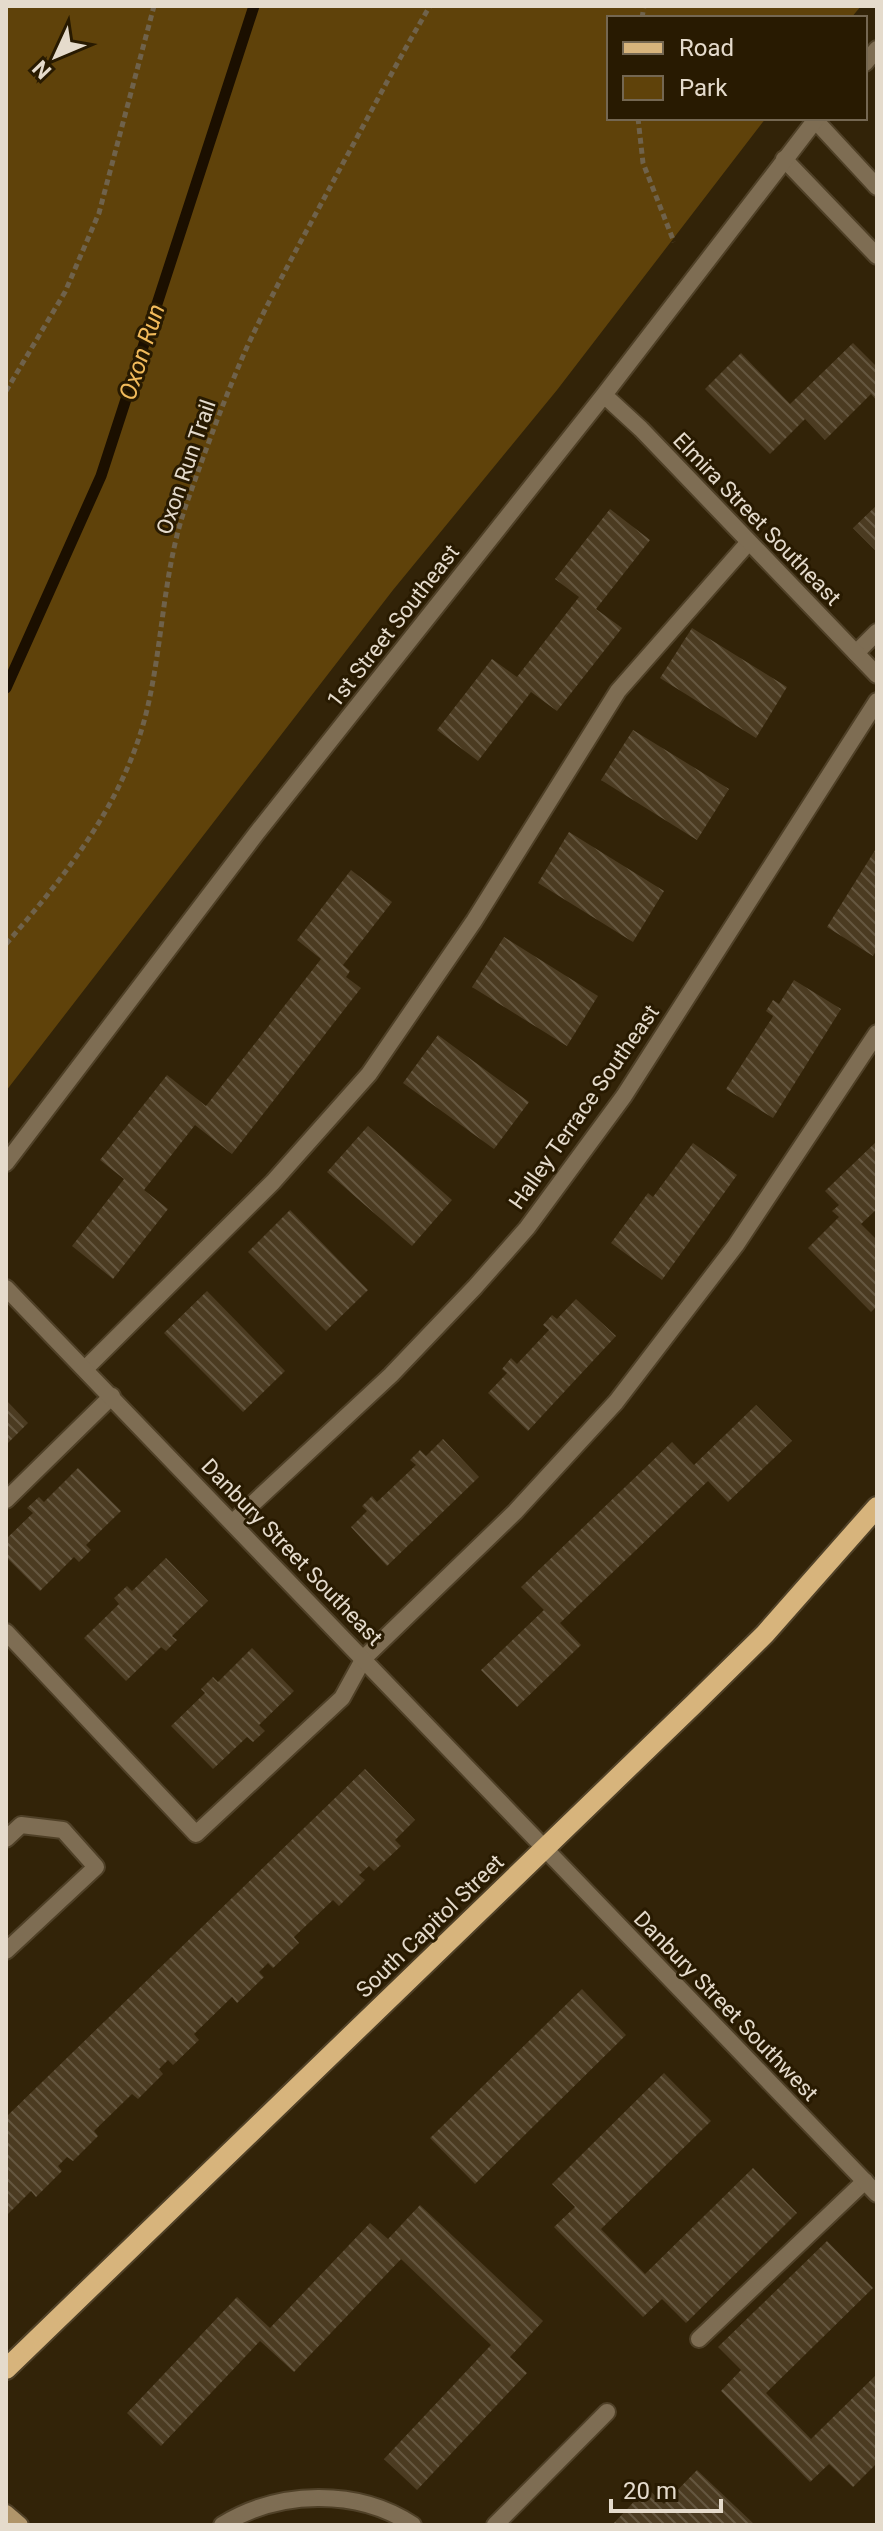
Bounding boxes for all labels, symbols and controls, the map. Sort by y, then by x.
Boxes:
north arrow [16,16,96,96]
legend [607,16,867,120]
text: Road [679,34,734,62]
text: N [28,55,56,84]
text: Park [679,74,728,102]
water label: Oxon Run [113,300,171,404]
street label: Oxon Run Trail [151,396,221,538]
street label: Elmira Street Southeast [668,428,846,610]
street label: 1st Street Southeast [322,540,464,712]
street label: Halley Terrace Southeast [504,1000,664,1214]
street label: Danbury Street Southeast [196,1454,388,1650]
street label: South Capitol Street [351,1849,509,2003]
street label: Danbury Street Southwest [629,1906,823,2106]
scale bar [611,2463,721,2513]
text: 20 m [623,2477,677,2505]

